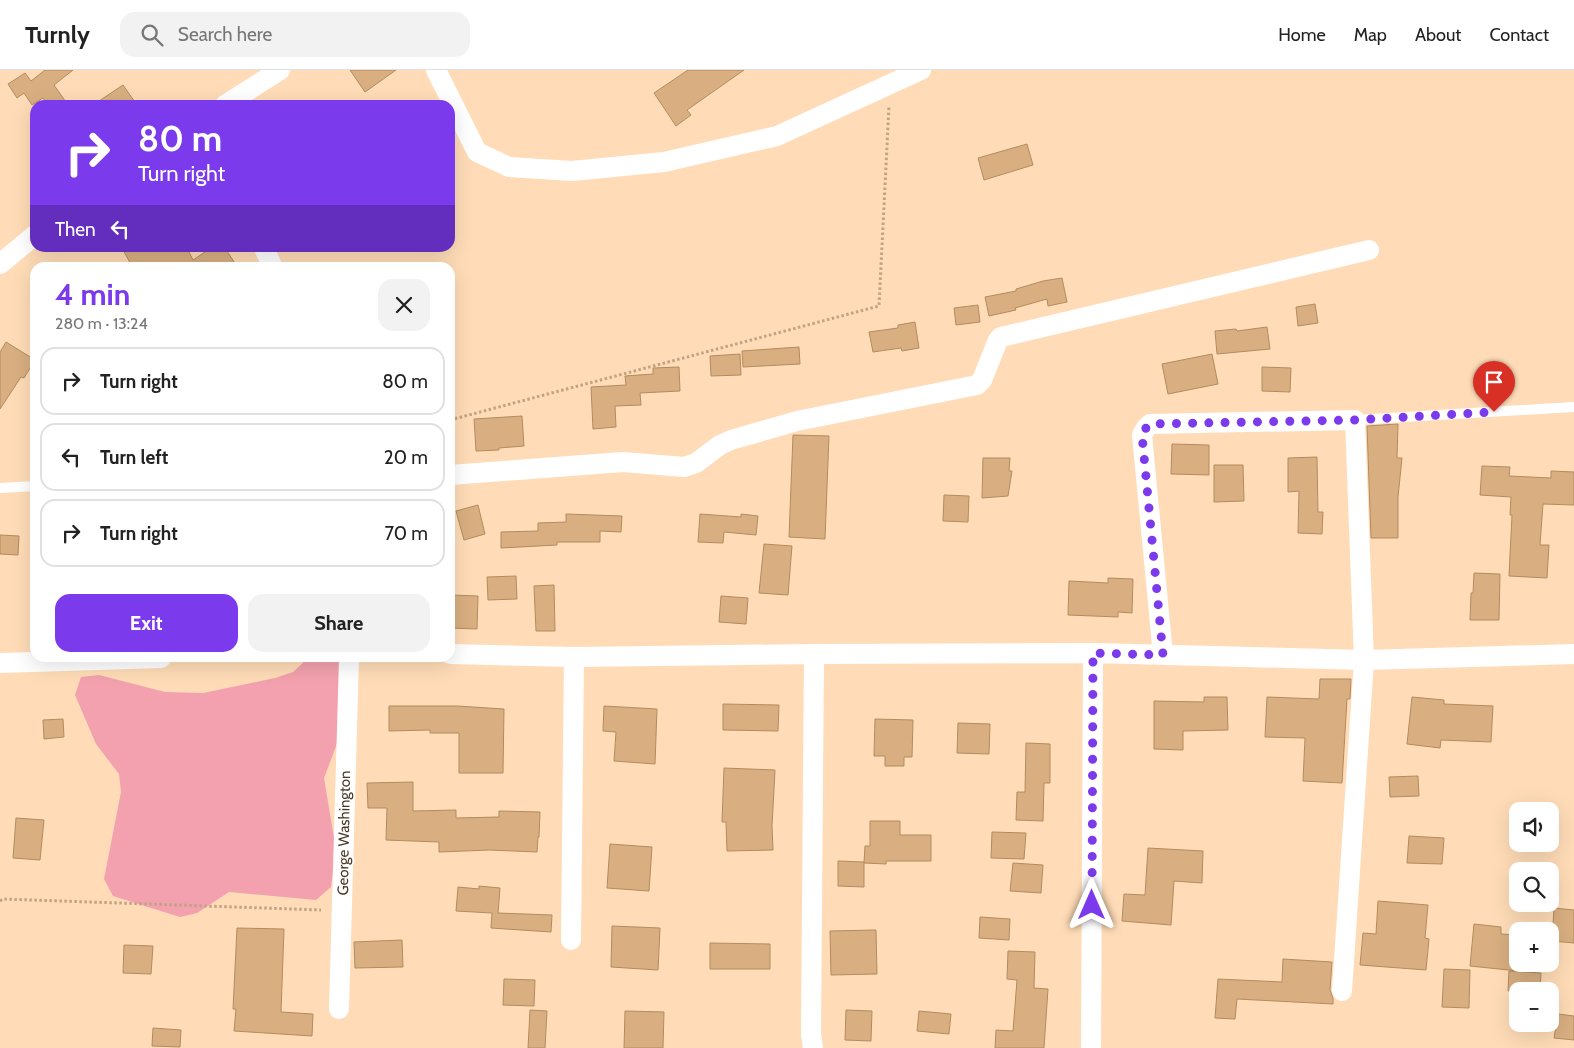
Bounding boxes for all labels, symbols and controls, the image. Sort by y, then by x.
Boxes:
search box [120,12,470,57]
text: Turnly [25,20,90,49]
icon: search [138,21,166,49]
text: Search here [178,23,272,46]
text: Home [1278,24,1326,46]
text: Map [1354,24,1387,46]
text: About [1415,24,1461,46]
text: Contact [1489,24,1549,46]
text: 80 m [138,117,222,160]
icon: right [55,120,120,185]
text: Turn right [138,160,225,187]
icon: left [106,215,134,243]
text: Then [55,218,96,241]
text: 4 min [55,276,130,313]
button: close [378,279,430,331]
text: 280 m · 13:24 [55,314,148,333]
pin [1473,361,1515,412]
icon: right [57,367,85,395]
icon: arrive [1480,368,1508,396]
text: Turn right [100,370,178,393]
text: 80 m [382,370,428,393]
icon: left [57,443,85,471]
text: Turn left [100,446,168,469]
text: 20 m [384,446,428,469]
icon: right [57,519,85,547]
text: Turn right [100,522,178,545]
text: 70 m [384,522,428,545]
button: Exit [55,594,238,652]
button: Share [248,594,430,652]
street label: George Washington [334,770,354,896]
map controls [1509,802,1559,1032]
button: sound [1509,802,1559,852]
button: search [1509,862,1559,912]
position arrow [1065,878,1117,930]
button: + [1509,922,1559,972]
button: − [1509,982,1559,1032]

